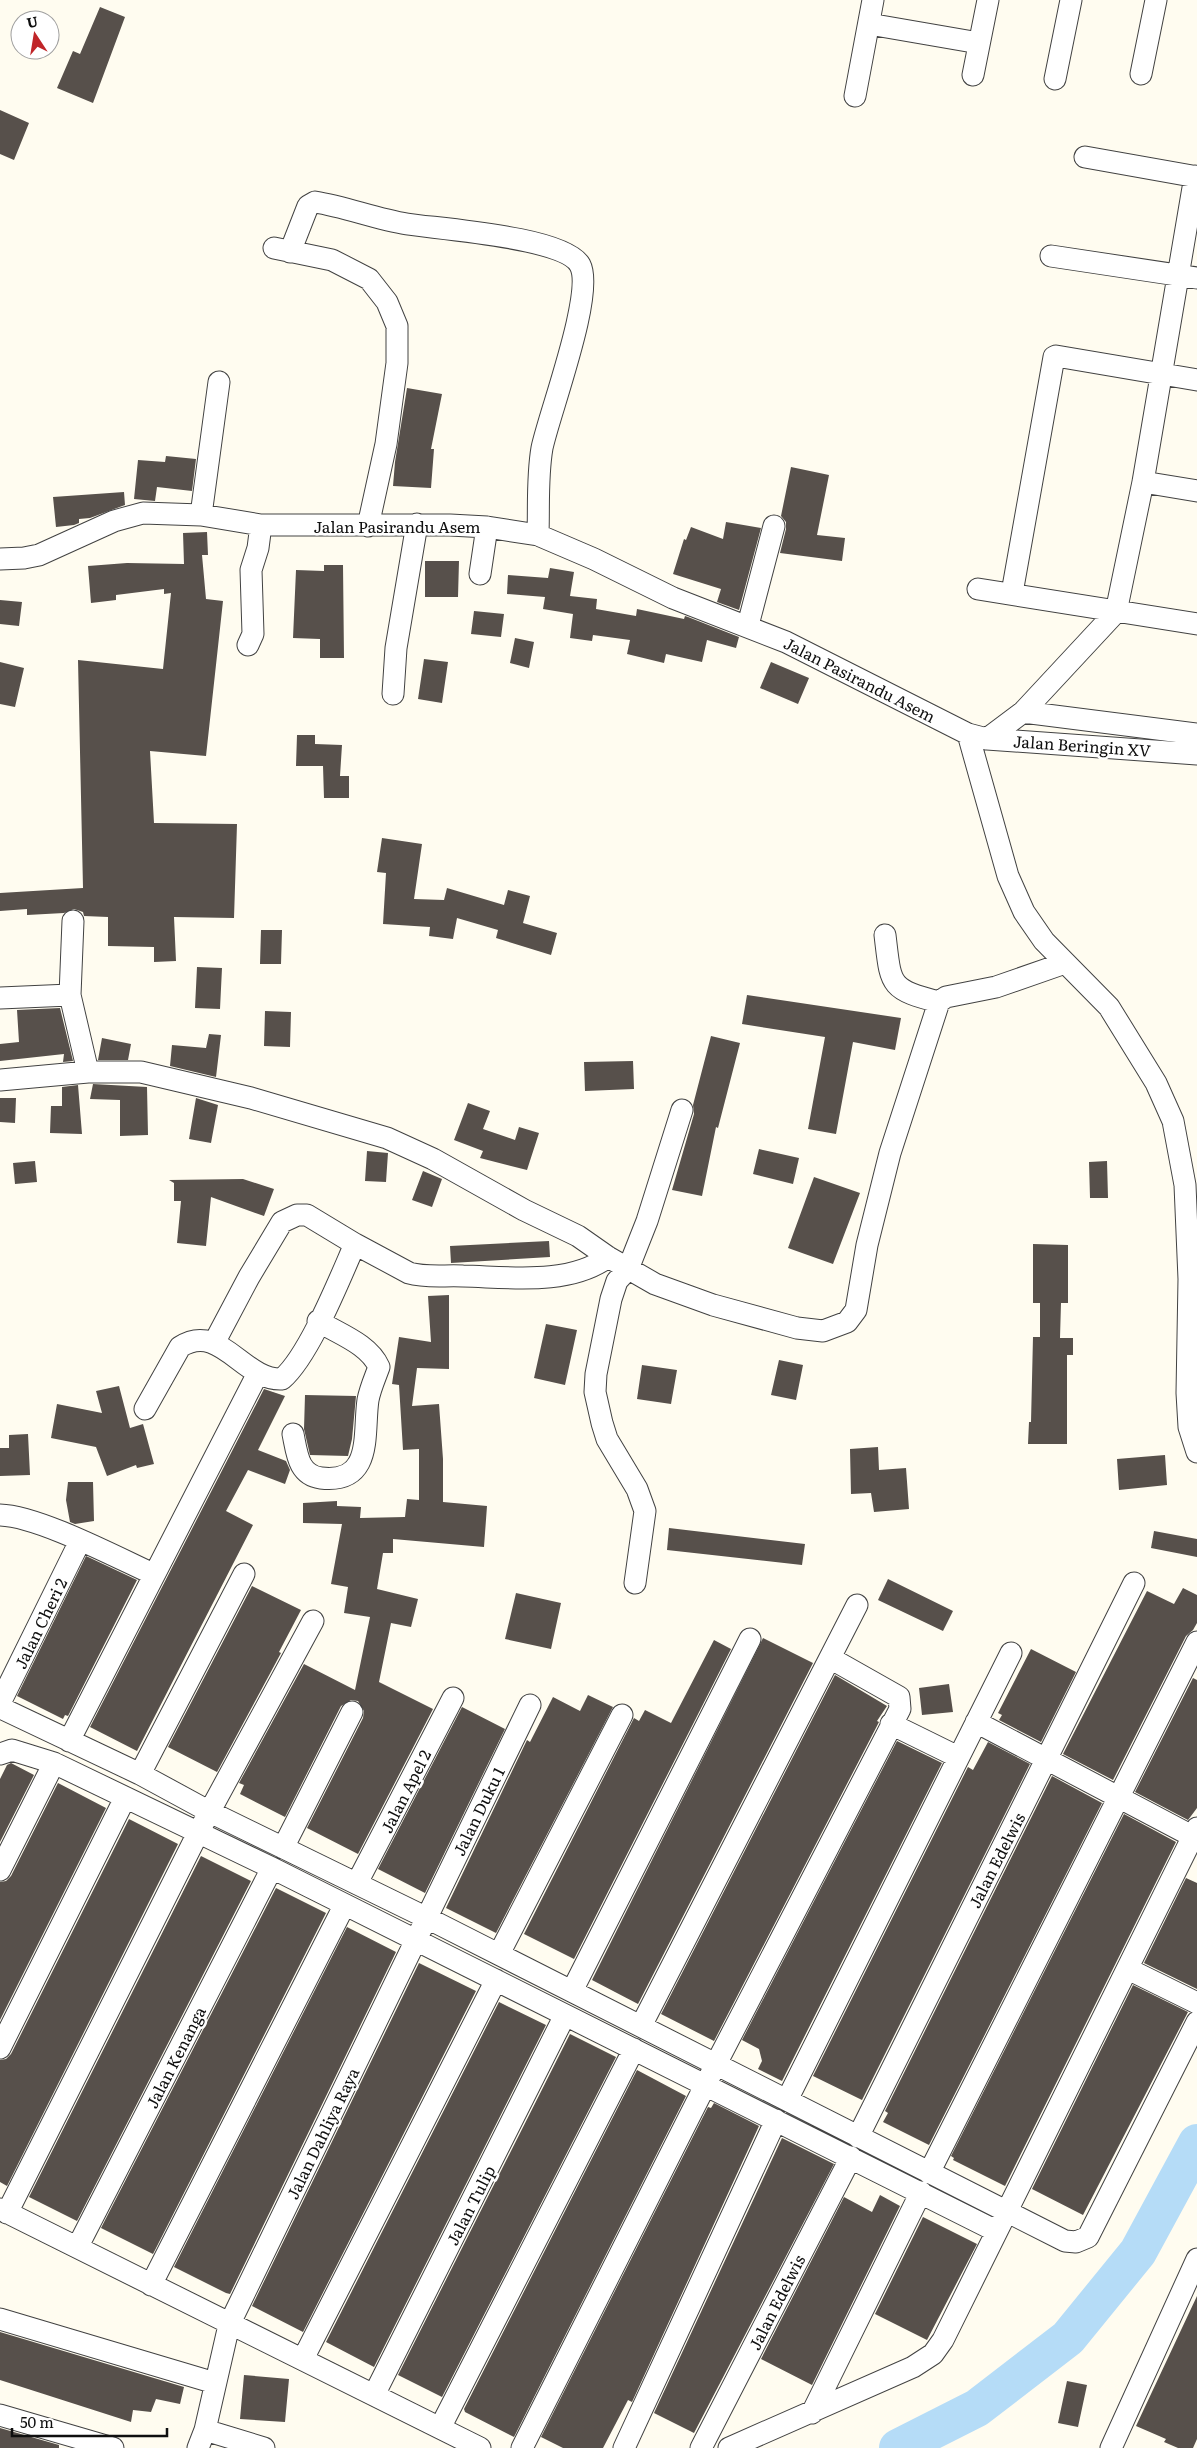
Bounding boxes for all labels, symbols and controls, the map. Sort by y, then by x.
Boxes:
north arrow [10,10,60,60]
text: U [25,10,40,32]
street label: Jalan Pasirandu Asem [313,514,481,538]
street label: Jalan Pasirandu Asem [780,630,940,728]
street label: Jalan Beringin XV [1012,728,1152,762]
street label: Jalan Cheri 2 [8,1574,72,1672]
street label: Jalan Apel 2 [374,1745,436,1837]
street label: Jalan Duku 1 [446,1762,510,1860]
street label: Jalan Edelwis [962,1808,1030,1912]
street label: Jalan Kenanga [139,2002,211,2112]
street label: Jalan Dahliya Raya [280,2063,364,2203]
street label: Jalan Tulip [440,2161,500,2249]
street label: Jalan Edelwis [742,2250,810,2354]
scale bar [12,2406,168,2438]
text: 50 m [20,2410,54,2433]

